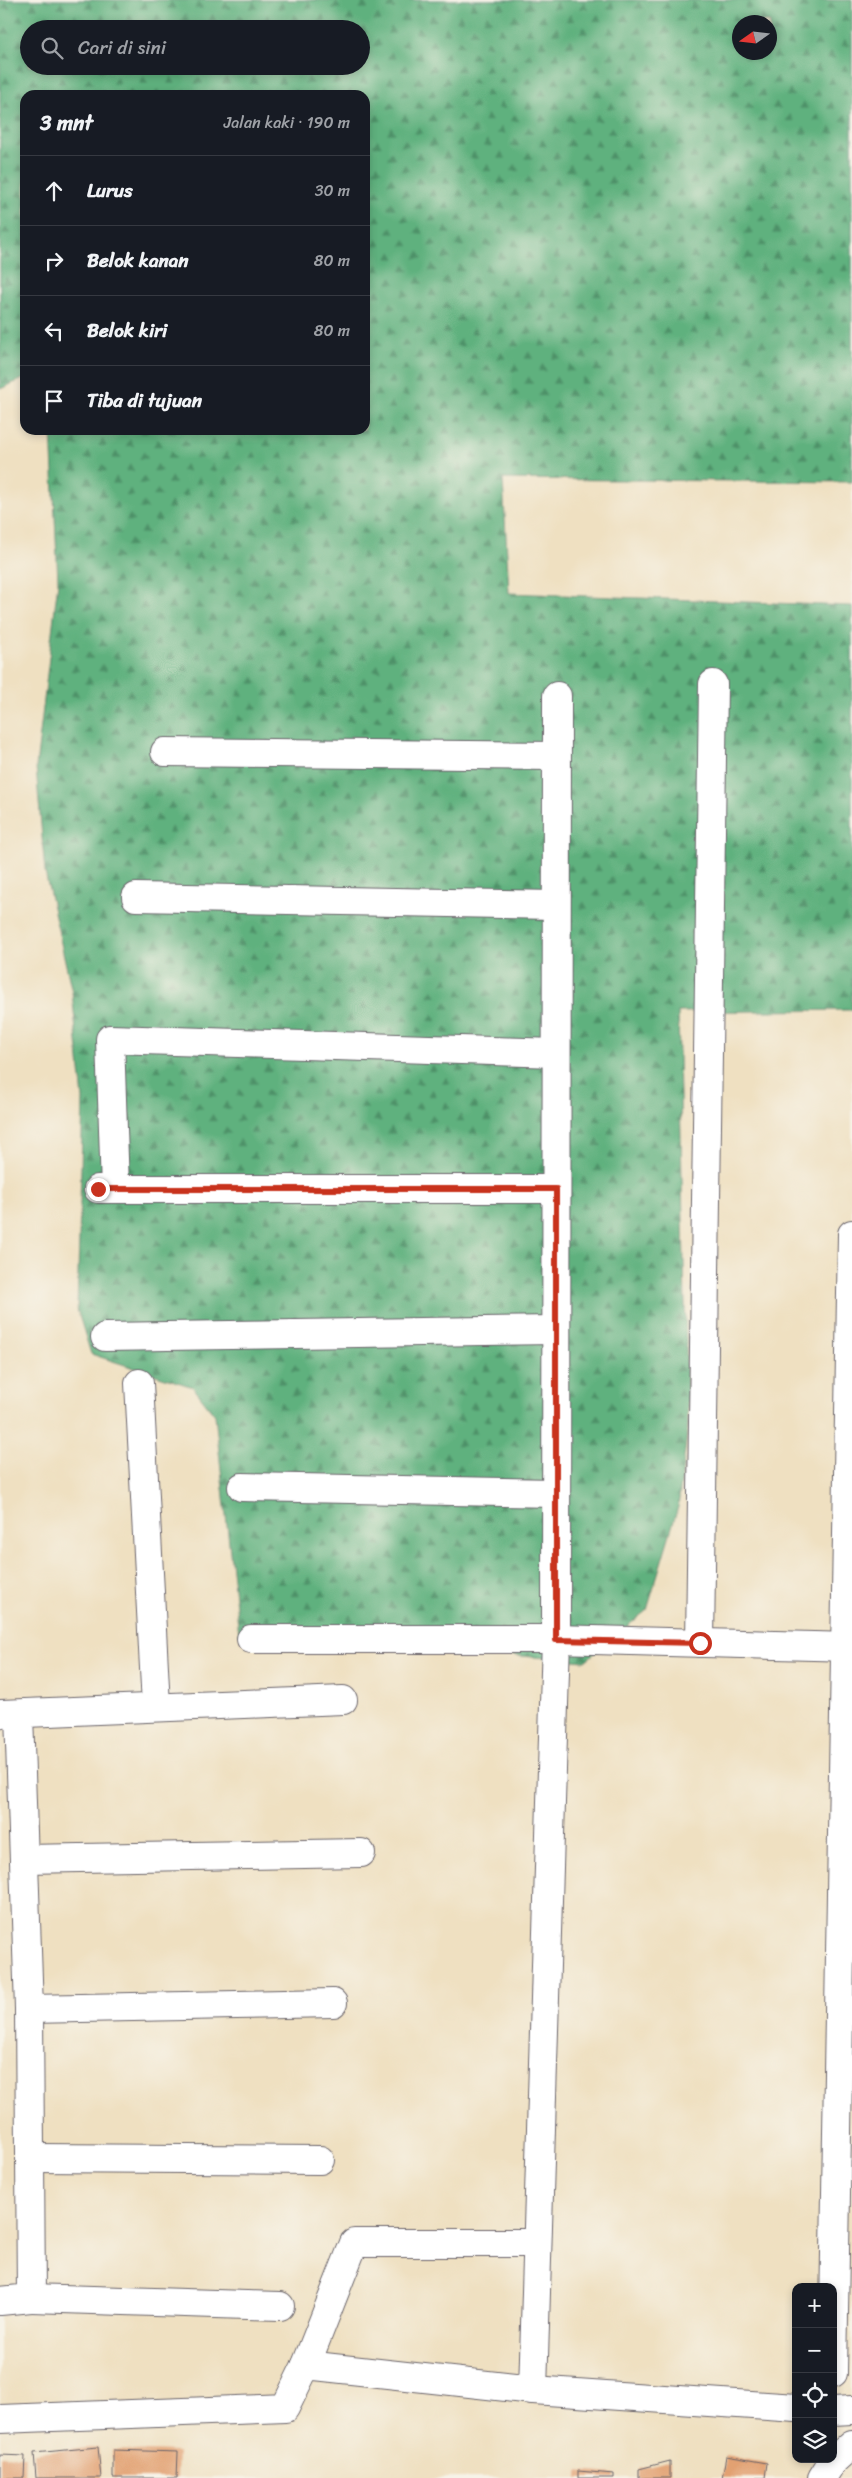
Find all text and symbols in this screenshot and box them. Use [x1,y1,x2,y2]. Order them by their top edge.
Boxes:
north arrow [732,15,777,60]
search box [20,20,370,75]
text: Cari di sini [78,31,166,64]
icon: search [38,34,66,62]
text: 3 mnt [40,104,93,142]
text: Jalan kaki · 190 m [224,108,350,137]
text: Lurus [87,174,133,207]
text: 30 m [315,176,350,205]
icon: ahead [40,177,68,205]
text: Belok kanan [87,244,189,277]
text: 80 m [314,246,350,275]
icon: right [40,247,68,275]
text: Belok kiri [87,314,167,347]
text: 80 m [314,316,350,345]
icon: left [40,317,68,345]
text: Tiba di tujuan [87,384,202,417]
icon: arrive [40,387,68,415]
route end [87,1178,110,1201]
route start [689,1632,712,1655]
map controls [792,2283,837,2463]
button: + [792,2283,837,2328]
button: − [792,2328,837,2373]
button: locate [792,2373,837,2418]
button: layers [792,2418,837,2463]

